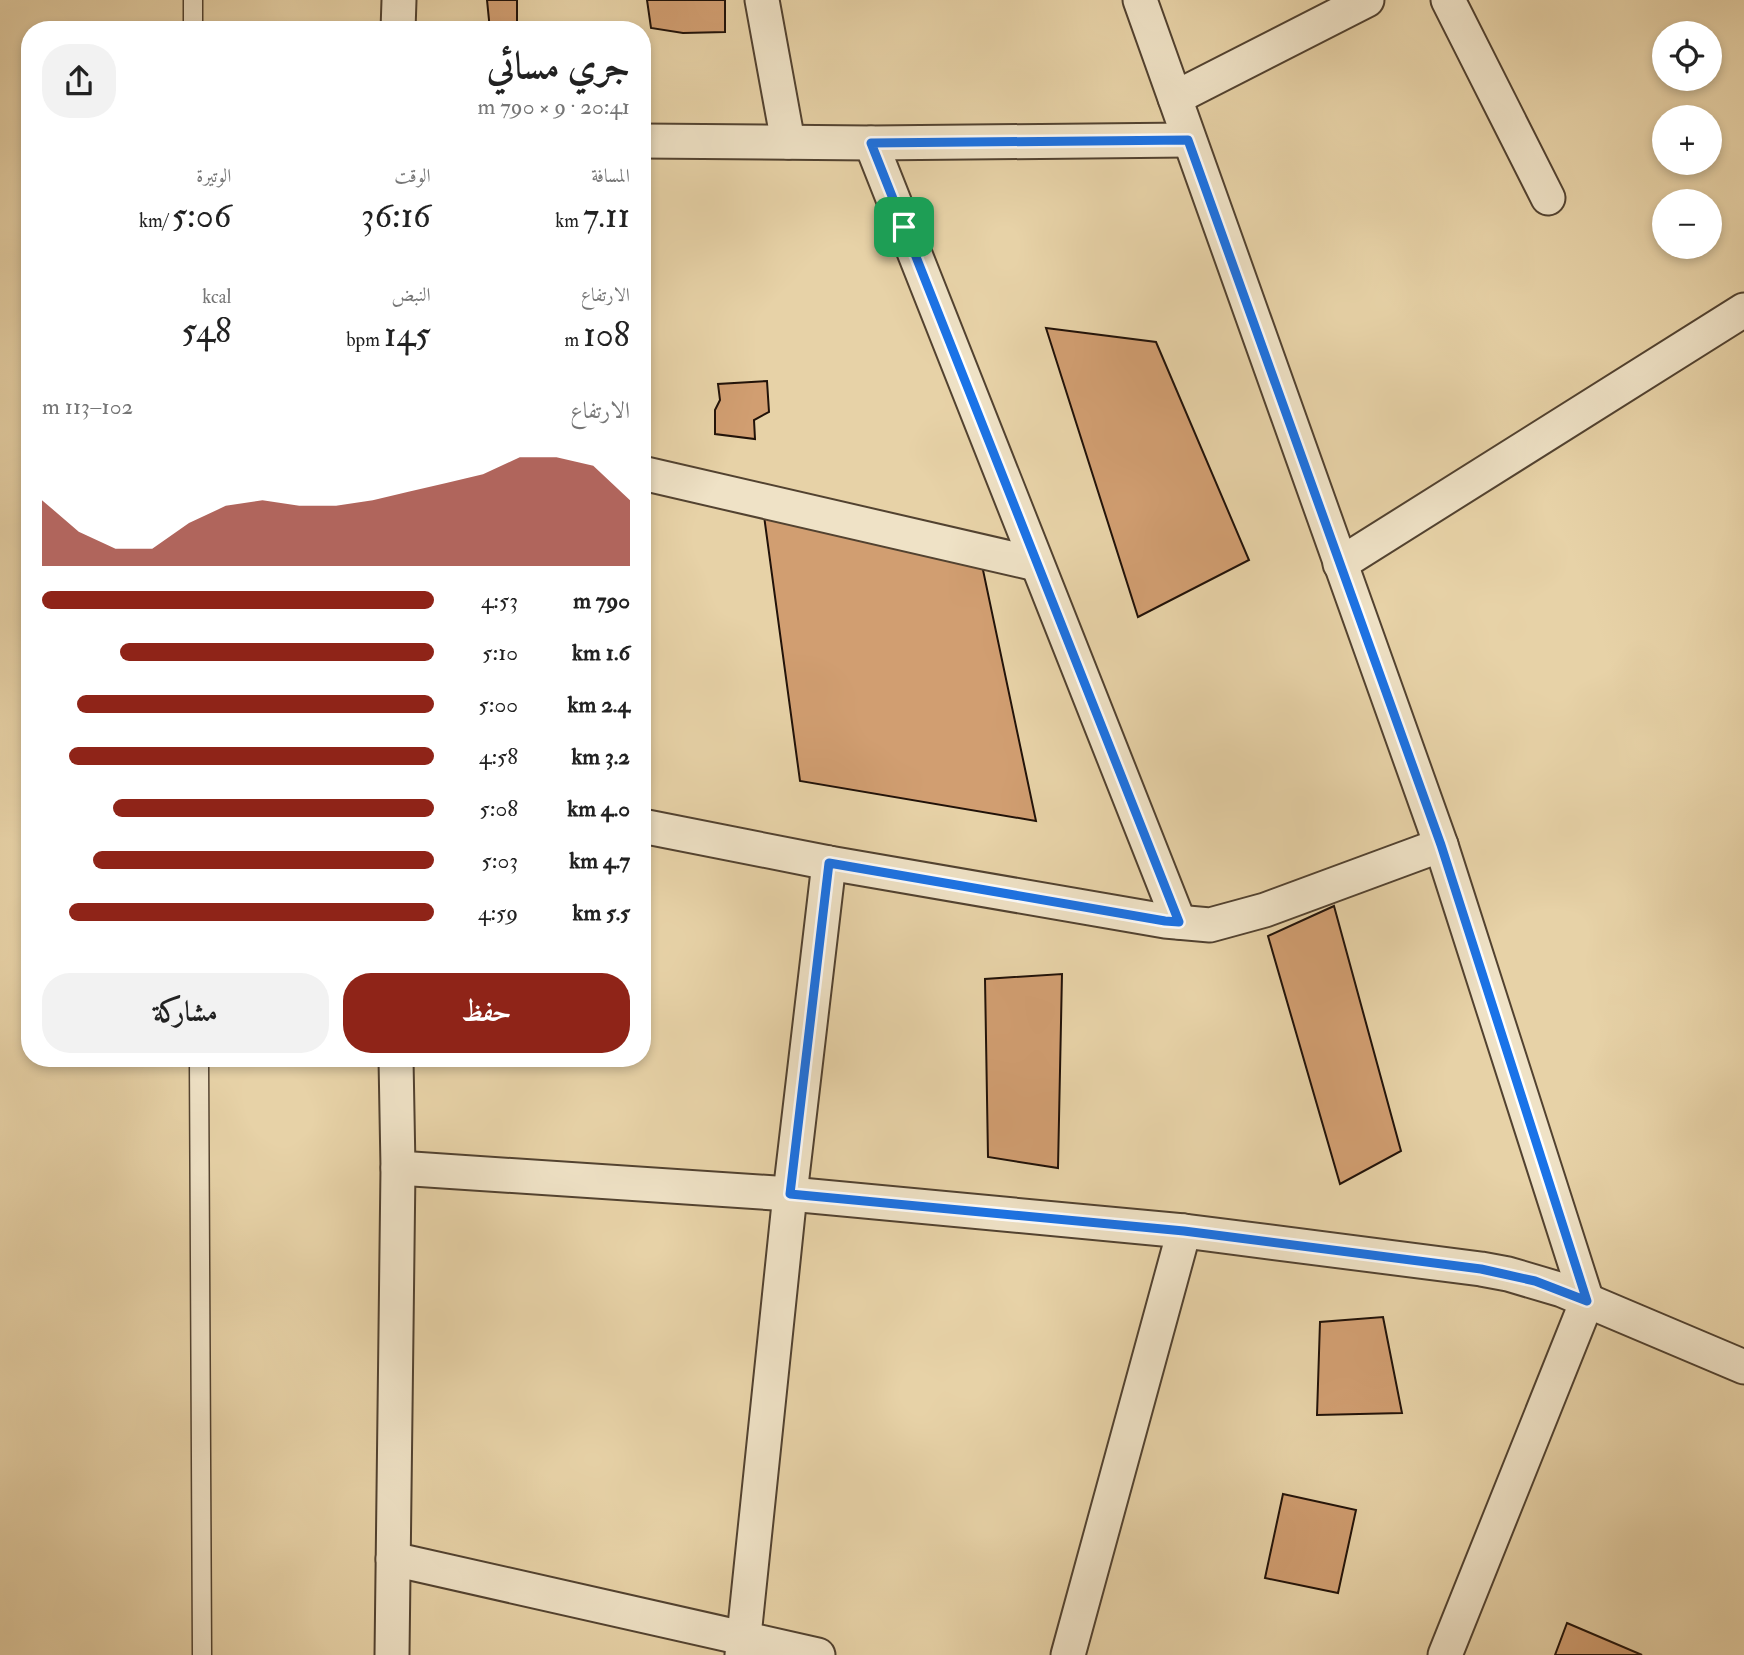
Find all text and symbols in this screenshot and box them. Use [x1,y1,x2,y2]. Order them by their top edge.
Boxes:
map controls [1652,21,1722,259]
button: locate [1652,21,1722,91]
text: جري مسائي [487,42,630,90]
button: share [42,44,116,118]
text: 20:41 · 9 × 790 m [478,92,630,121]
button: + [1652,105,1722,175]
text: الوتيرة [196,164,231,188]
text: الوقت [394,164,431,188]
text: المسافة [591,164,630,188]
button: − [1652,189,1722,259]
text: 5:06 [172,194,231,238]
text: 36:16 [361,194,431,238]
text: 7.11 [583,194,630,238]
pin [874,197,934,257]
icon: arrive [885,208,923,246]
text: /km [139,209,172,233]
text: km [555,209,583,233]
text: النبض [392,283,431,307]
text: الارتفاع [581,283,630,307]
text: kcal [202,285,231,309]
text: 548 [182,309,231,353]
text: 145 [384,313,431,357]
text: 108 [583,313,630,357]
text: bpm [346,328,384,352]
text: m [565,328,583,352]
text: 102–113 m [42,392,133,421]
text: الارتفاع [570,396,630,425]
text: 4:53 [481,586,518,615]
text: 790 m [573,586,630,615]
text: 5:10 [482,638,518,667]
text: 1.6 km [572,638,630,667]
text: 5:00 [479,690,518,719]
text: 2.4 km [567,690,630,719]
text: 4:58 [479,742,518,771]
text: 3.2 km [571,742,630,771]
text: 5:08 [480,794,518,823]
text: 4.0 km [567,794,630,823]
text: 5:03 [482,846,518,875]
text: 4.7 km [569,846,630,875]
text: 4:59 [478,898,518,927]
text: 5.5 km [572,898,630,927]
button: مشاركة [42,973,329,1053]
button: حفظ [343,973,630,1053]

